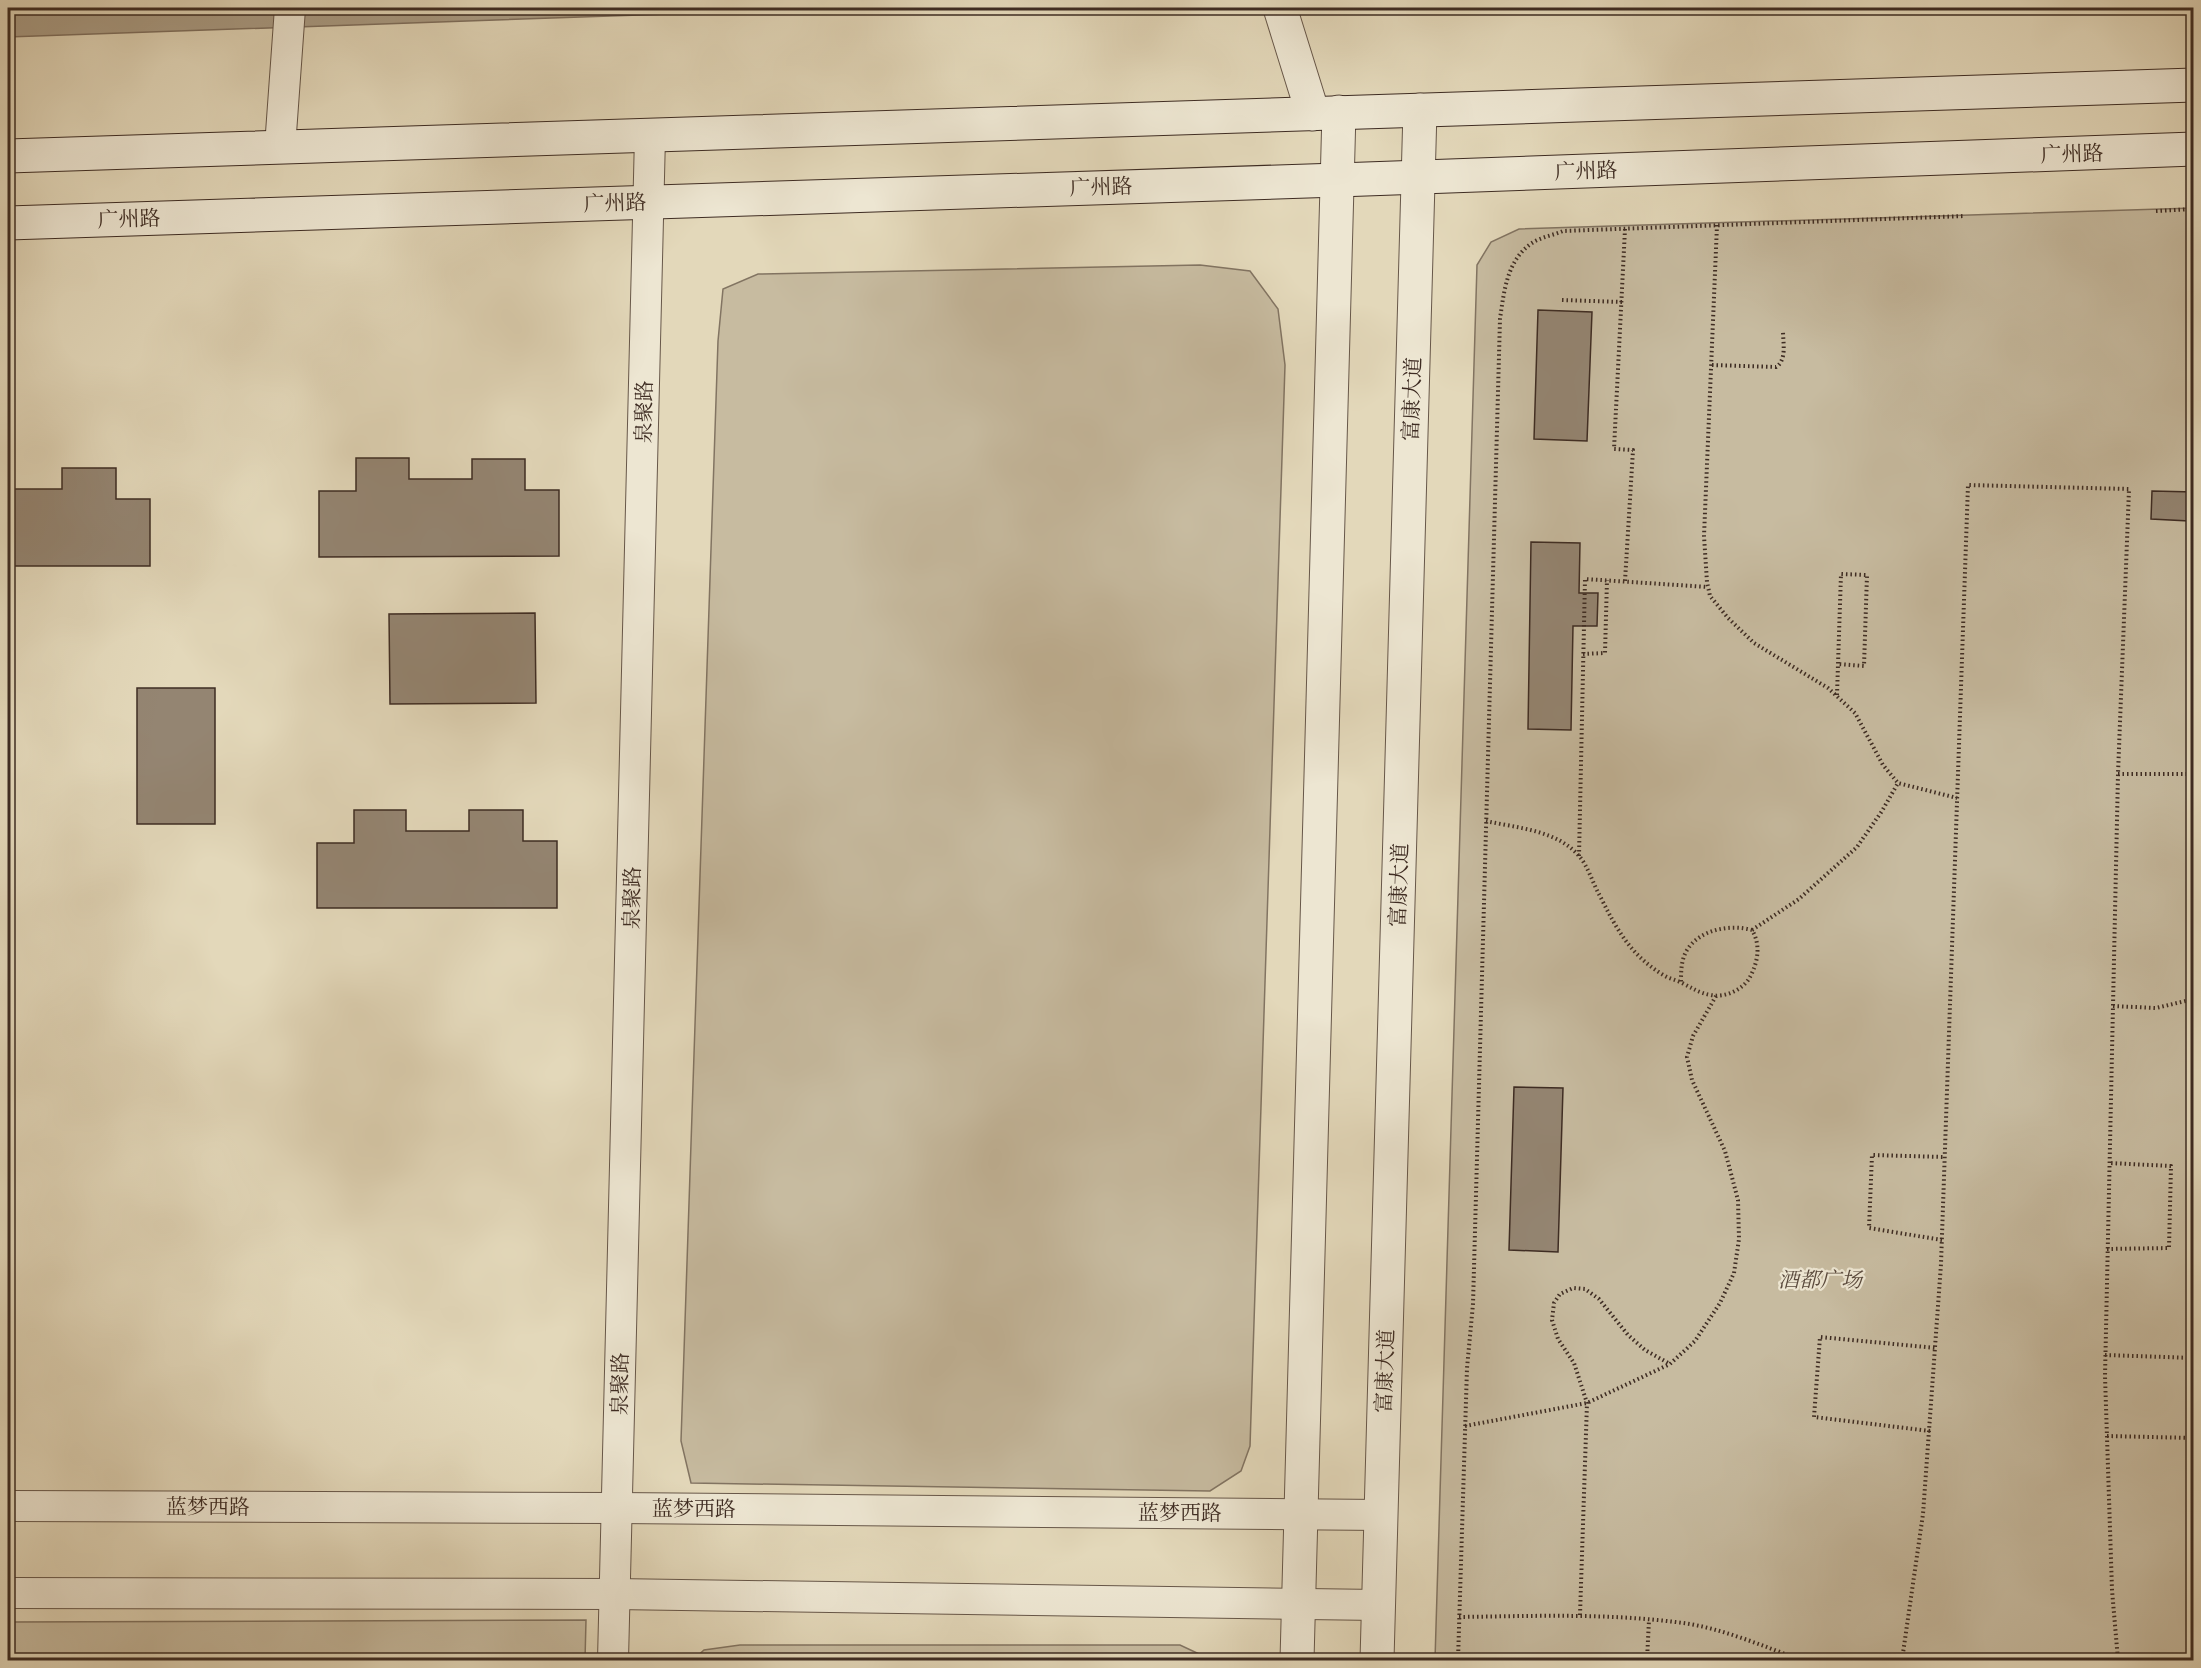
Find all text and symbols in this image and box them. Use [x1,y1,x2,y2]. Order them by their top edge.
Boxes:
street label: 广州路 [2040,140,2104,169]
street label: 广州路 [1554,157,1618,186]
street label: 广州路 [1069,173,1133,202]
street label: 广州路 [583,189,647,218]
street label: 广州路 [97,205,161,234]
street label: 富康大道 [1398,357,1427,441]
street label: 泉聚路 [630,380,659,444]
street label: 富康大道 [1385,843,1414,927]
street label: 泉聚路 [618,866,647,930]
park label: 酒都广场 [1778,1267,1864,1294]
street label: 富康大道 [1371,1329,1400,1413]
street label: 泉聚路 [606,1352,635,1416]
street label: 蓝梦西路 [166,1494,250,1521]
street label: 蓝梦西路 [652,1496,736,1523]
street label: 蓝梦西路 [1138,1500,1222,1527]

